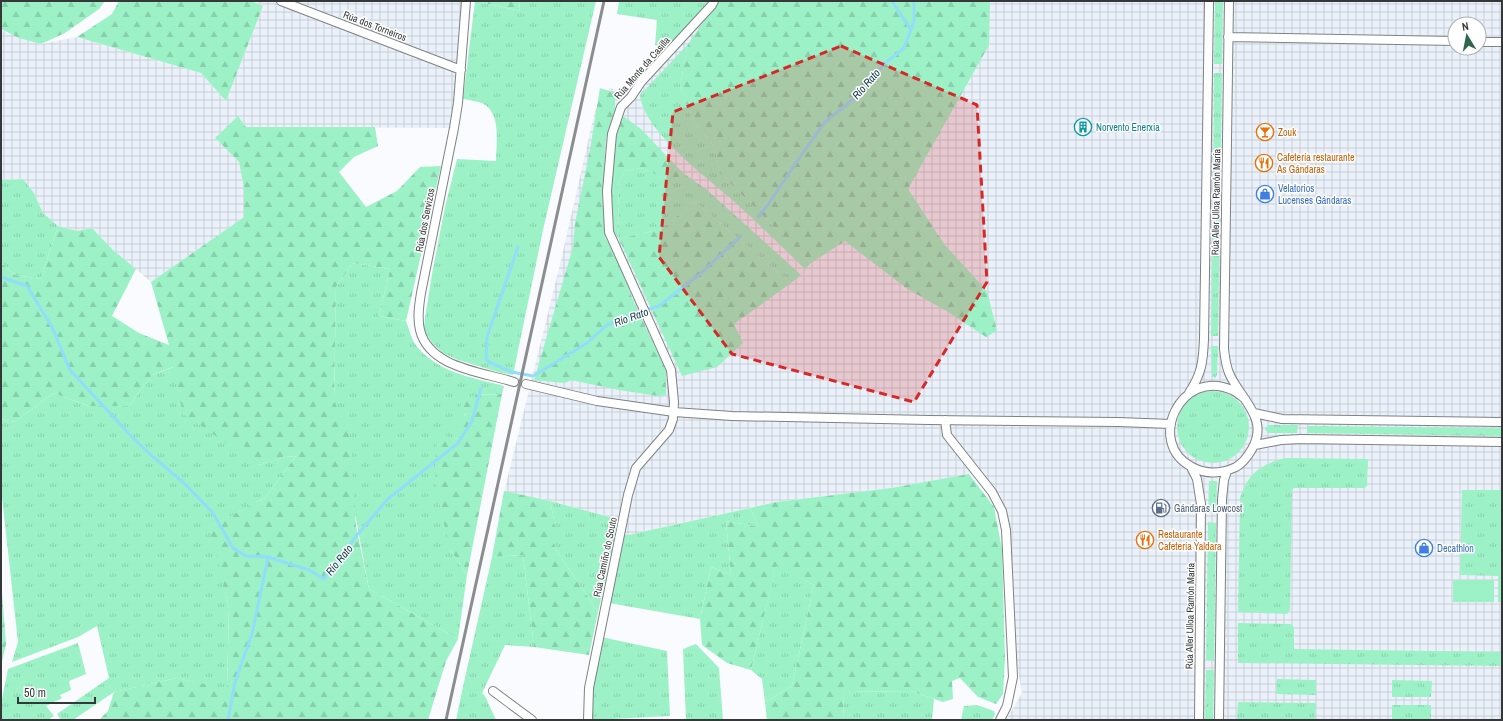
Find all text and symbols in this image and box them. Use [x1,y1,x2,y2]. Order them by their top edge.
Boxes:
street label: Rúa dos Torneiros [341,8,409,44]
north arrow [1447,16,1487,56]
text: N [1461,19,1470,34]
street label: Rúa Monte da Casilla [611,34,673,102]
water label: Río Rato [849,66,883,102]
building icon: Norvento Enerxia [1073,117,1093,137]
place label: Norvento Enerxia [1096,121,1160,134]
bar icon: Zouk [1255,122,1275,142]
place label: Zouk [1278,126,1297,139]
street label: Rúa Aller Ulloa Ramón María [1209,148,1223,255]
place label: Cafetería restaurante As Gándaras [1276,151,1355,176]
restaurant icon: Cafetería restaurante As Gándaras [1254,153,1274,173]
place label: Velatorios Lucenses Gándaras [1278,182,1351,207]
shop icon: Velatorios Lucenses Gándaras [1255,184,1275,204]
street label: Rúa dos Servizos [412,187,438,253]
water label: Río Rato [612,304,650,330]
fuel station icon: Gándaras Lowcost [1151,498,1171,518]
place label: Gándaras Lowcost [1174,502,1243,515]
street label: Rúa Camiño do Souto [590,516,620,598]
place label: Restaurante Cafetería Yaldara [1158,528,1222,553]
restaurant icon: Restaurante Cafetería Yaldara [1135,530,1155,550]
shop icon: Decathlon [1414,538,1434,558]
water label: Río Rato [322,542,356,578]
place label: Decathlon [1437,542,1474,555]
street label: Rúa Aller Ulloa Ramón María [1183,562,1197,669]
scale bar [18,679,95,705]
text: 50 m [24,685,46,701]

